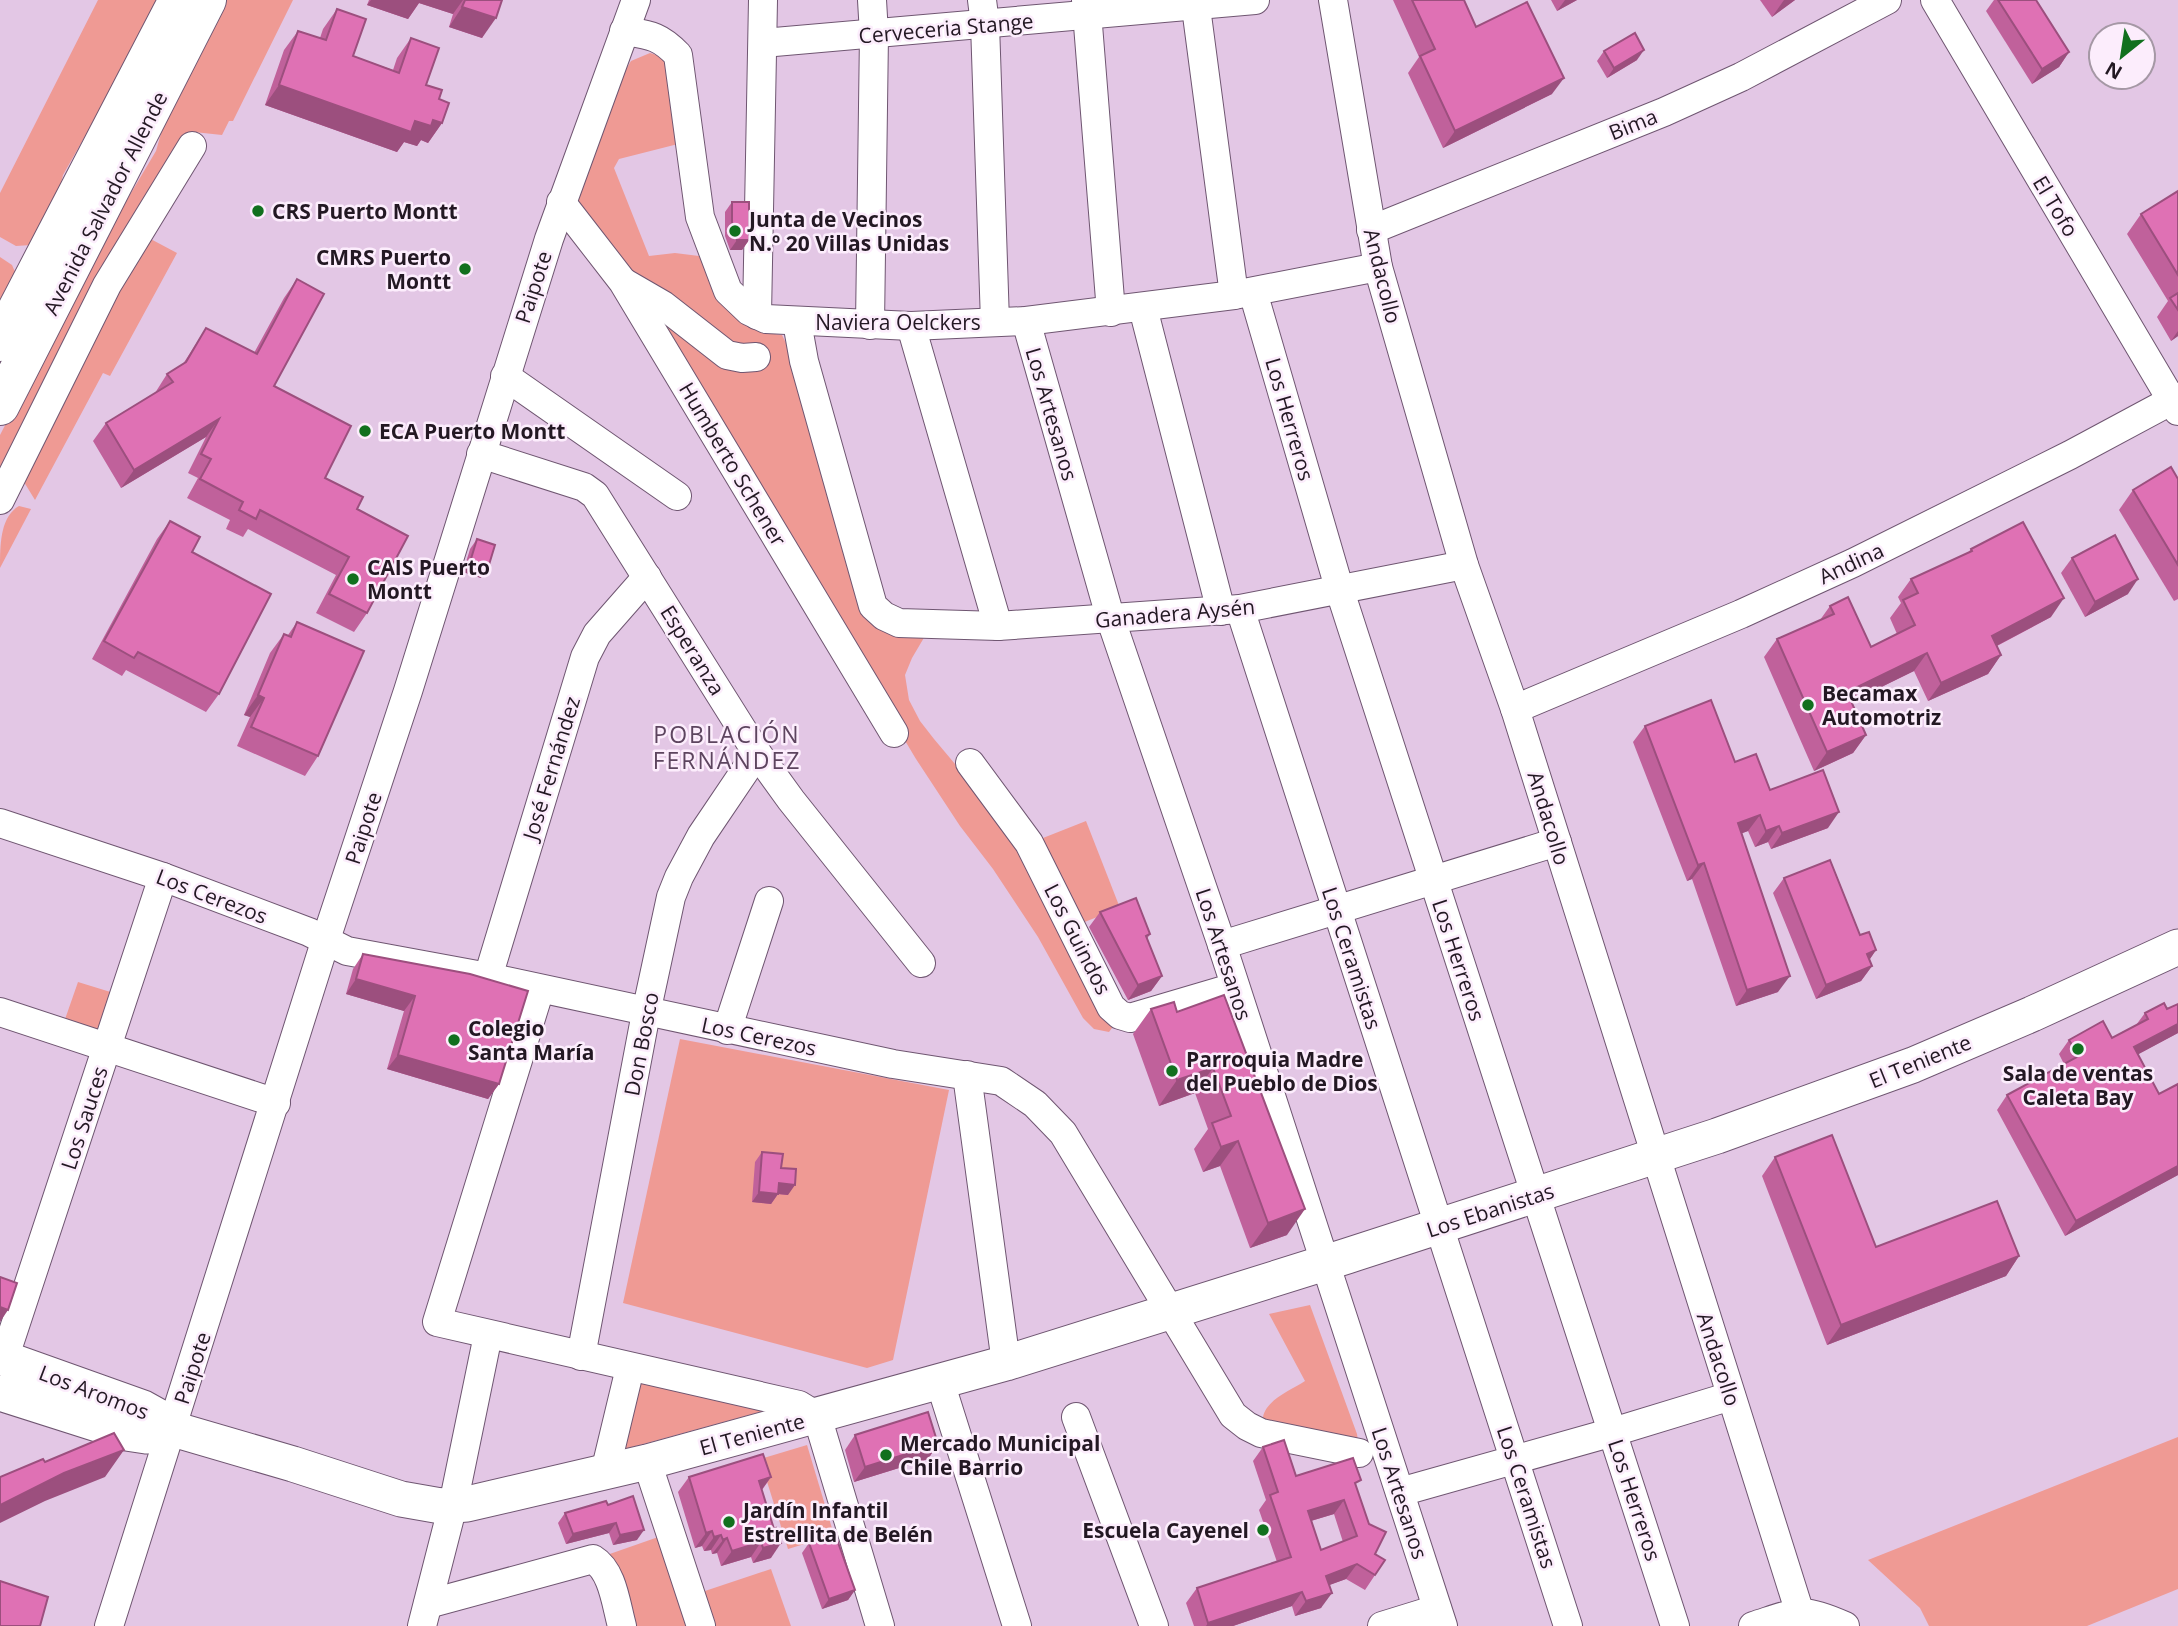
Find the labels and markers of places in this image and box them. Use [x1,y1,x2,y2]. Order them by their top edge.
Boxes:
place label: CRS Puerto Montt [272,197,458,225]
marker: CRS Puerto Montt [250,203,266,219]
place label: Junta de Vecinos N.º 20 Villas Unidas [747,205,949,257]
marker: Junta de Vecinos N.º 20 Villas Unidas [727,223,743,239]
place label: CMRS Puerto Montt [316,243,451,295]
marker: CMRS Puerto Montt [457,261,473,277]
place label: ECA Puerto Montt [379,417,565,445]
marker: ECA Puerto Montt [357,423,373,439]
place label: CAIS Puerto Montt [367,553,490,605]
marker: CAIS Puerto Montt [345,571,361,587]
place label: Becamax Automotriz [1822,679,1941,731]
marker: Becamax Automotriz [1800,697,1816,713]
place label: Colegio Santa María [468,1014,594,1066]
marker: Colegio Santa María [446,1032,462,1048]
marker: Sala de ventas Caleta Bay [2070,1041,2086,1057]
place label: Parroquia Madre del Pueblo de Dios [1186,1045,1378,1097]
place label: Sala de ventas Caleta Bay [2003,1059,2153,1111]
marker: Parroquia Madre del Pueblo de Dios [1164,1063,1180,1079]
place label: Mercado Municipal Chile Barrio [900,1429,1100,1481]
marker: Mercado Municipal Chile Barrio [878,1447,894,1463]
place label: Jardín Infantil Estrellita de Belén [741,1496,933,1548]
marker: Jardín Infantil Estrellita de Belén [721,1514,737,1530]
place label: Escuela Cayenel [1082,1516,1249,1544]
marker: Escuela Cayenel [1255,1522,1271,1538]

